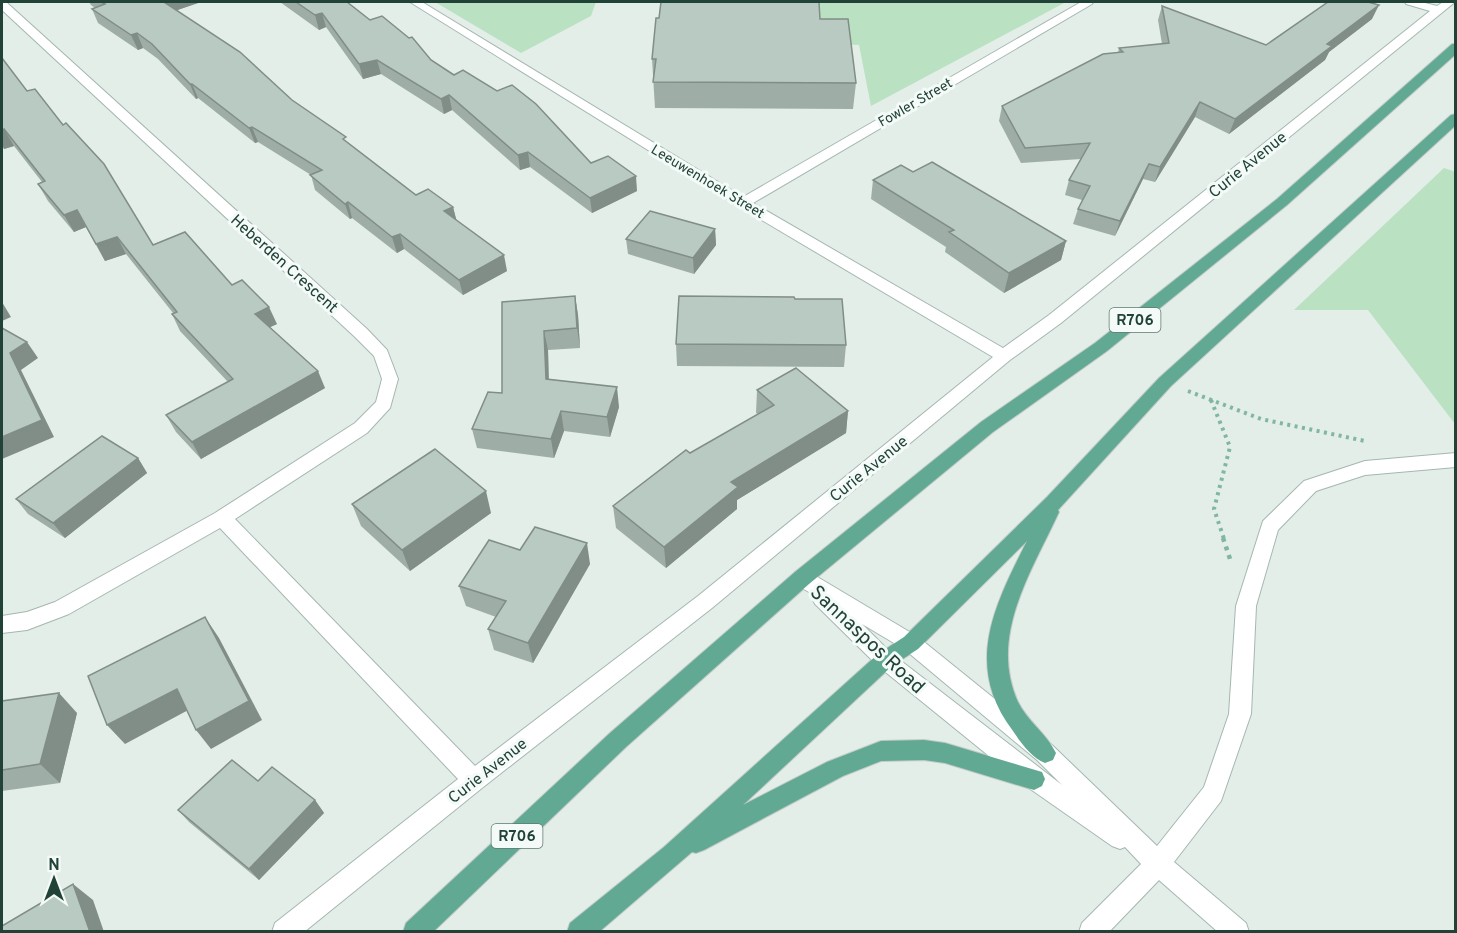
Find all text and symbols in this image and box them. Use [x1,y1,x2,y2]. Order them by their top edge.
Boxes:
street label: Fowler Street [876,75,956,131]
street label: Curie Avenue [1205,128,1291,203]
street label: Leeuwenhoek Street [647,142,767,223]
street label: Heberden Crescent [226,211,342,318]
road number: R706 [1110,308,1160,332]
street label: Curie Avenue [826,432,912,507]
street label: Sannaspos Road [803,580,930,701]
street label: Curie Avenue [445,734,532,809]
road number: R706 [492,824,542,848]
north arrow [24,849,84,909]
text: N [48,856,60,876]

